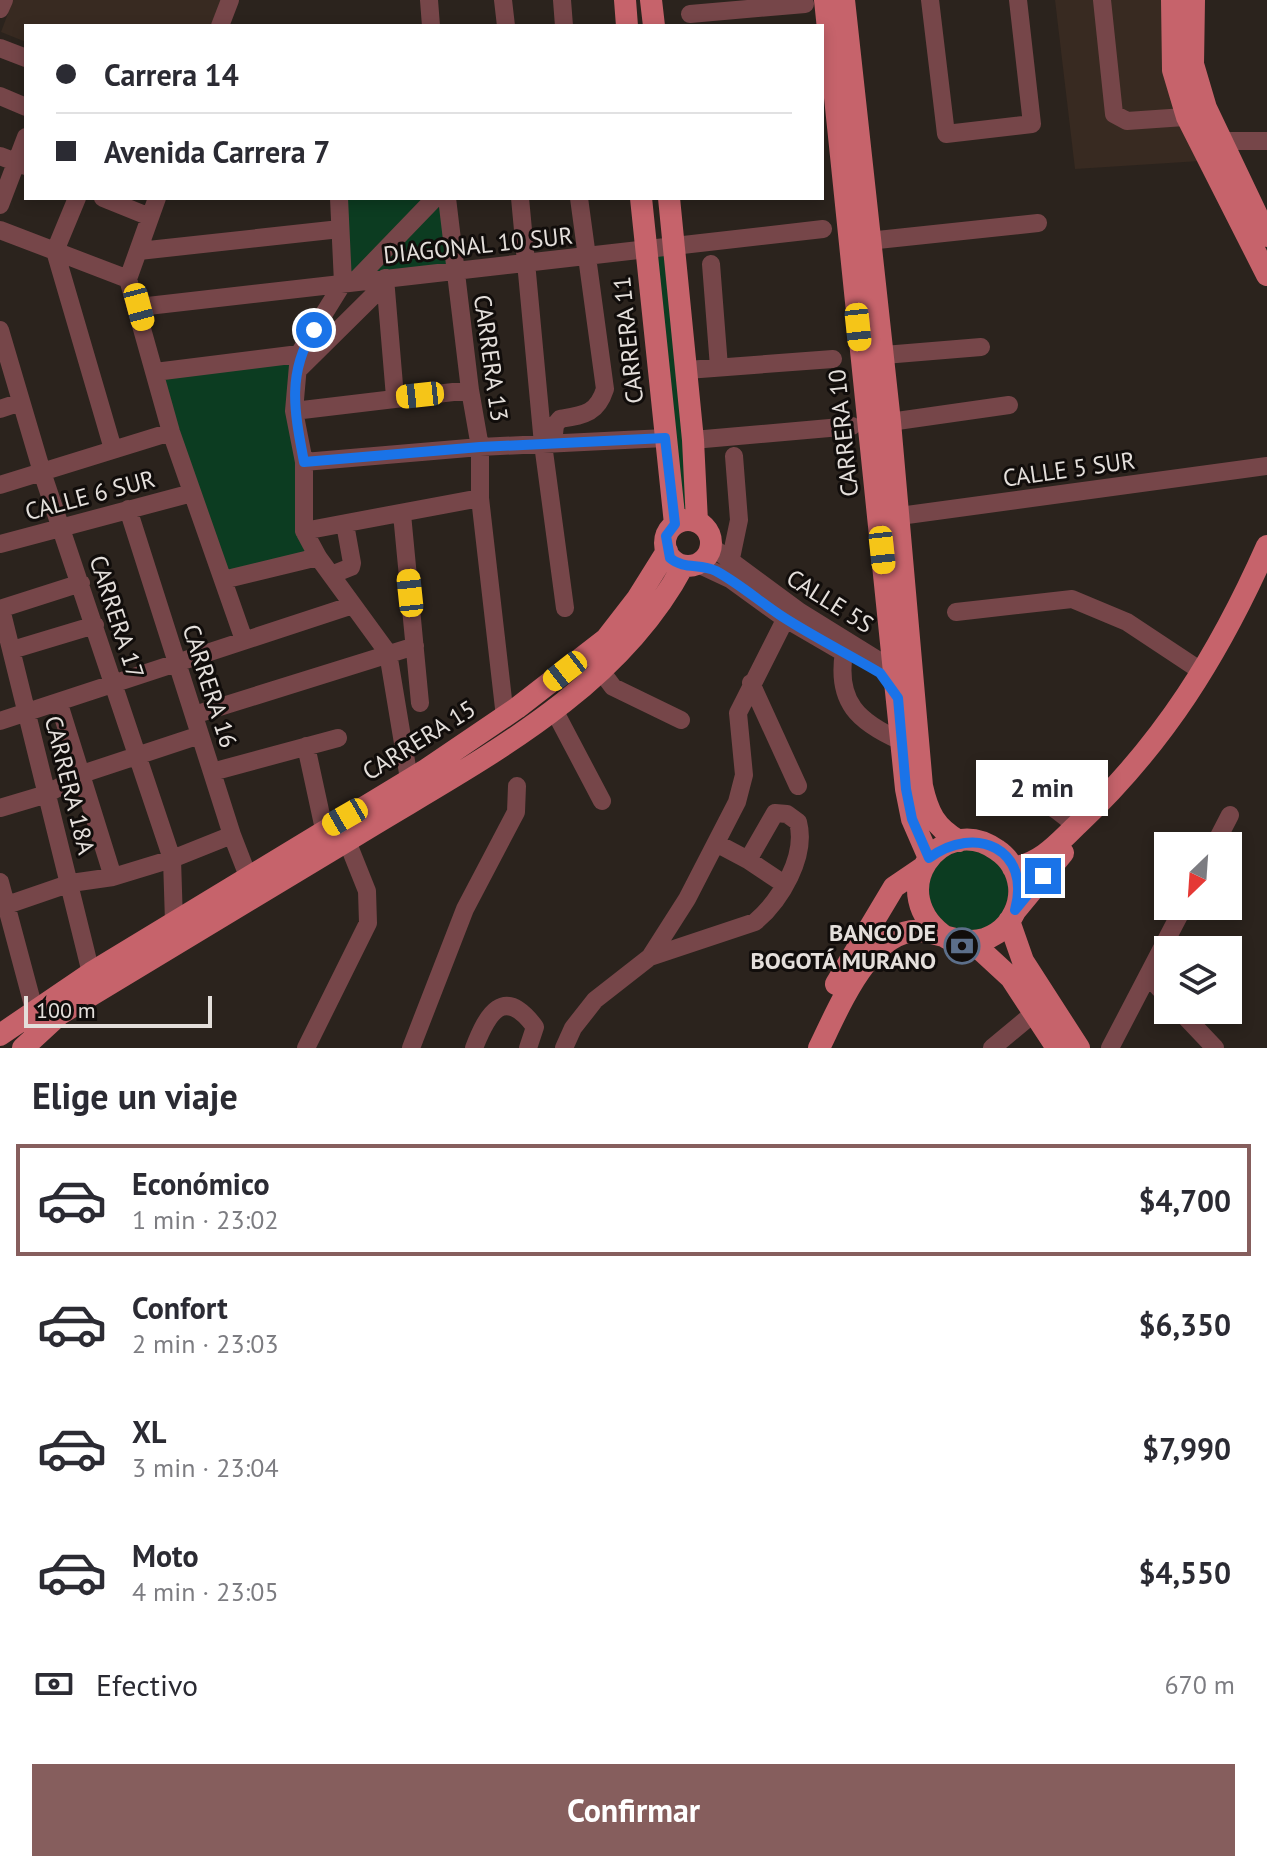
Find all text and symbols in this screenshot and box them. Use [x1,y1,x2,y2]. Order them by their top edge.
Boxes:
text: Carrera 14 [104,55,239,94]
text: Avenida Carrera 7 [104,132,330,171]
street label: DIAGONAL 10 SUR [382,220,574,270]
street label: CARRERA 11 [606,275,650,405]
car [121,281,157,333]
street label: CARRERA 13 [467,293,515,423]
car [844,302,872,352]
route start [296,312,332,348]
street label: CARRERA 10 [821,368,865,498]
car [395,381,445,409]
street label: CALLE 5 SUR [1001,444,1137,494]
street label: CALLE 6 SUR [22,463,158,527]
car [868,525,896,575]
street label: CARRERA 17 [83,551,151,683]
street label: CALLE 5S [781,562,879,640]
car [396,568,424,618]
street label: CARRERA 16 [176,620,244,752]
car [539,647,591,695]
street label: CARRERA 15 [357,693,481,787]
street label: CARRERA 18A [38,712,102,858]
callout: 2 min [977,760,1109,816]
text: 2 min [1010,771,1074,804]
car [318,795,372,839]
north arrow [1154,832,1242,920]
map controls [1154,832,1242,1024]
route end [1025,858,1061,894]
place label: BANCO DE BOGOTÁ MURANO [751,917,936,976]
bank icon: BANCO DE BOGOTÁ MURANO [943,927,981,965]
button: layers [1154,936,1242,1024]
scale bar [24,992,212,1028]
text: 100 m [36,996,96,1024]
text: Elige un viaje [32,1072,238,1119]
icon: car [36,1164,108,1236]
text: Económico [132,1164,270,1203]
text: $4,700 [1138,1181,1231,1220]
text: 1 min · 23:02 [132,1203,279,1236]
icon: car [36,1288,108,1360]
text: Confort [132,1288,228,1327]
text: $6,350 [1138,1305,1231,1344]
text: 2 min · 23:03 [132,1327,279,1360]
icon: car [36,1412,108,1484]
text: XL [132,1412,166,1451]
text: $7,990 [1142,1429,1231,1468]
text: 3 min · 23:04 [132,1451,279,1484]
icon: car [36,1536,108,1608]
text: Moto [132,1536,199,1575]
text: $4,550 [1138,1553,1231,1592]
text: 4 min · 23:05 [132,1575,279,1608]
icon: cash [32,1662,76,1706]
text: Efectivo [96,1665,198,1704]
text: 670 m [1164,1668,1235,1701]
button: Confirmar [32,1764,1235,1856]

